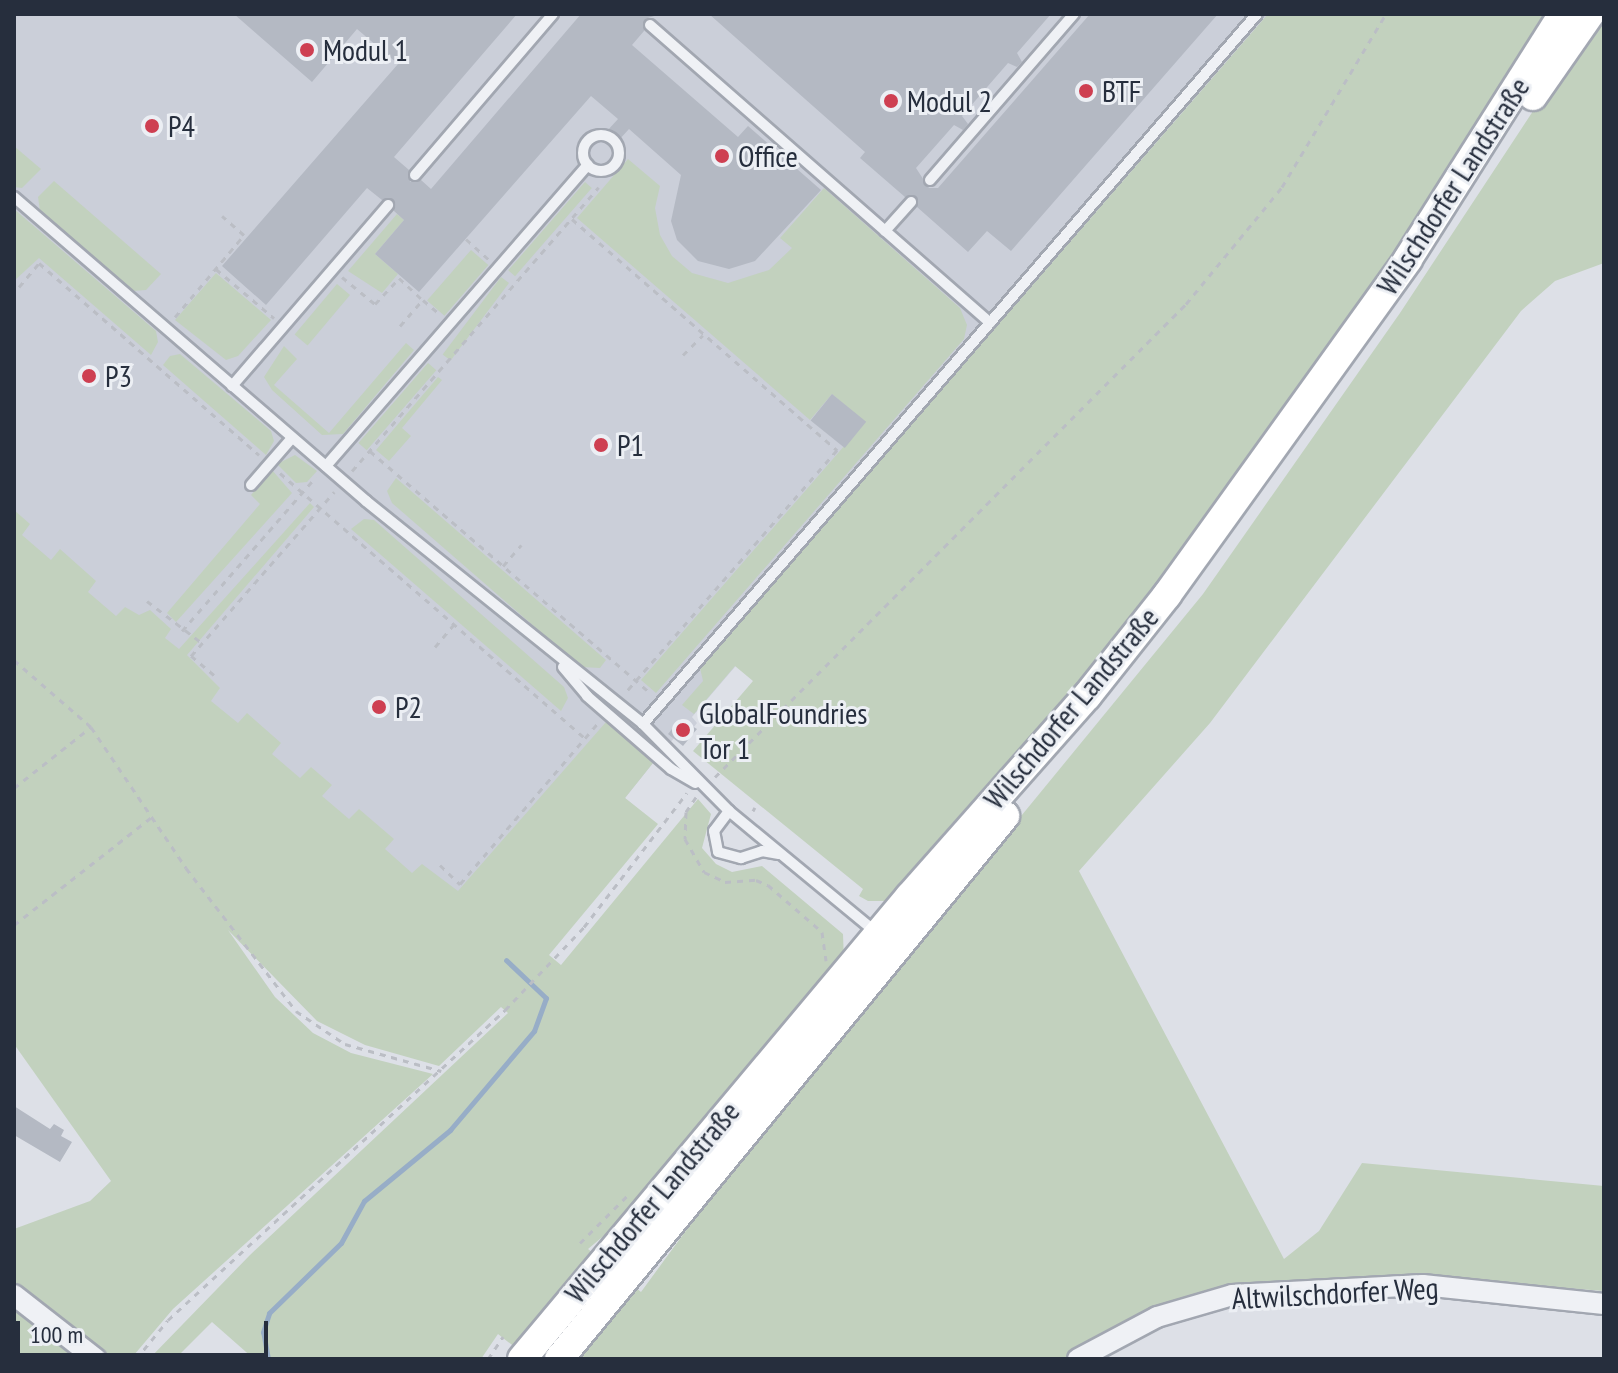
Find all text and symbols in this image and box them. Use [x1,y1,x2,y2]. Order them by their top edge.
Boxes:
place label: Modul 1 [323,32,408,68]
marker: Modul 1 [298,41,316,59]
street label: Wilschdorfer Landstraße [1369,70,1537,302]
place label: BTF [1102,73,1141,109]
marker: BTF [1077,82,1095,100]
place label: Modul 2 [907,83,992,119]
marker: Modul 2 [882,92,900,110]
place label: P4 [168,108,195,144]
marker: P4 [143,117,161,135]
place label: Office [738,138,798,174]
marker: Office [713,147,731,165]
place label: P3 [105,358,132,394]
marker: P3 [80,367,98,385]
place label: P1 [617,427,644,463]
marker: P1 [592,436,610,454]
street label: Wilschdorfer Landstraße [976,600,1166,816]
place label: P2 [395,689,422,725]
place label: GlobalFoundries Tor 1 [699,695,868,766]
marker: P2 [370,698,388,716]
marker: GlobalFoundries Tor 1 [674,721,692,739]
street label: Wilschdorfer Landstraße [557,1094,747,1310]
street label: Altwilschdorfer Weg [1230,1270,1440,1316]
scale bar [20,1305,272,1355]
text: 100 m [30,1319,83,1350]

